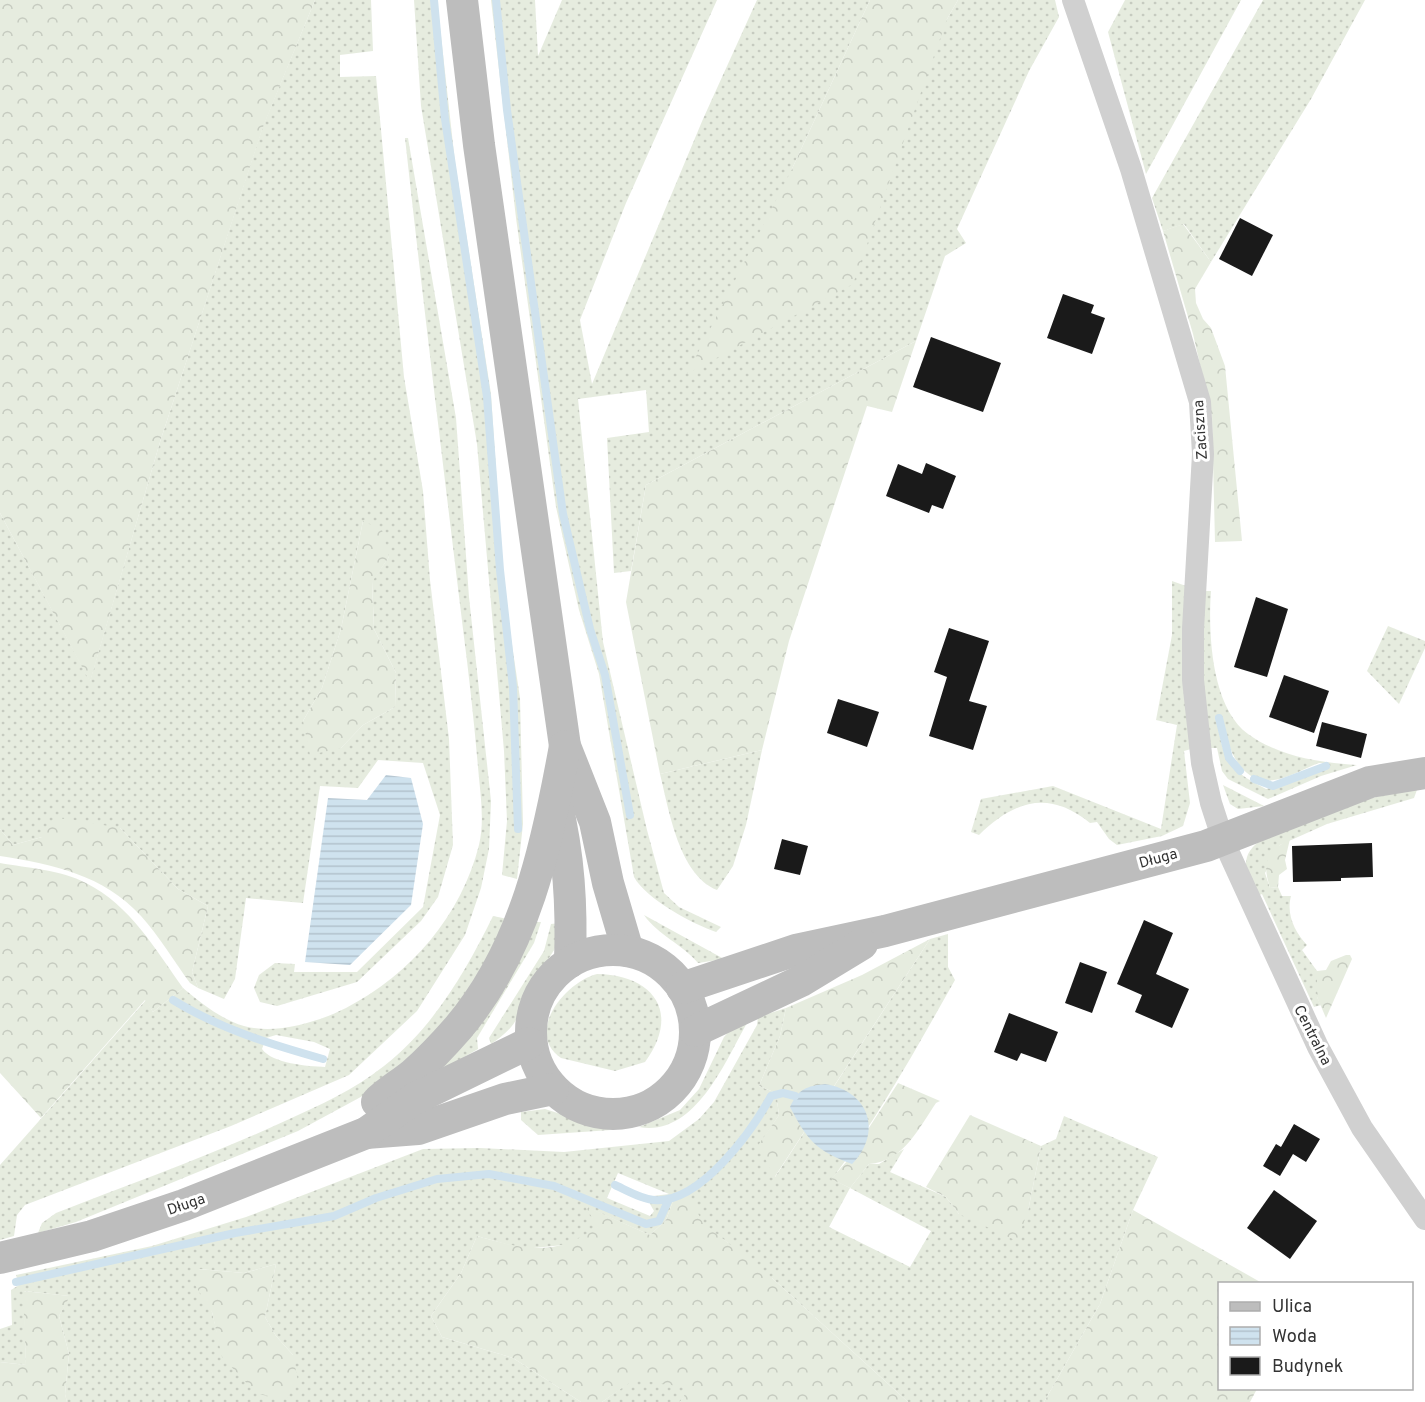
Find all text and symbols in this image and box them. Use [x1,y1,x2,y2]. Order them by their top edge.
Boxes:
street label: Zaciszna [1190,399,1213,461]
street label: Długa [1137,845,1180,874]
street label: Centralna [1288,1002,1335,1069]
street label: Długa [165,1190,208,1221]
legend [1218,1282,1413,1390]
text: Ulica [1272,1296,1312,1319]
text: Woda [1272,1326,1317,1349]
text: Budynek [1272,1356,1343,1379]

